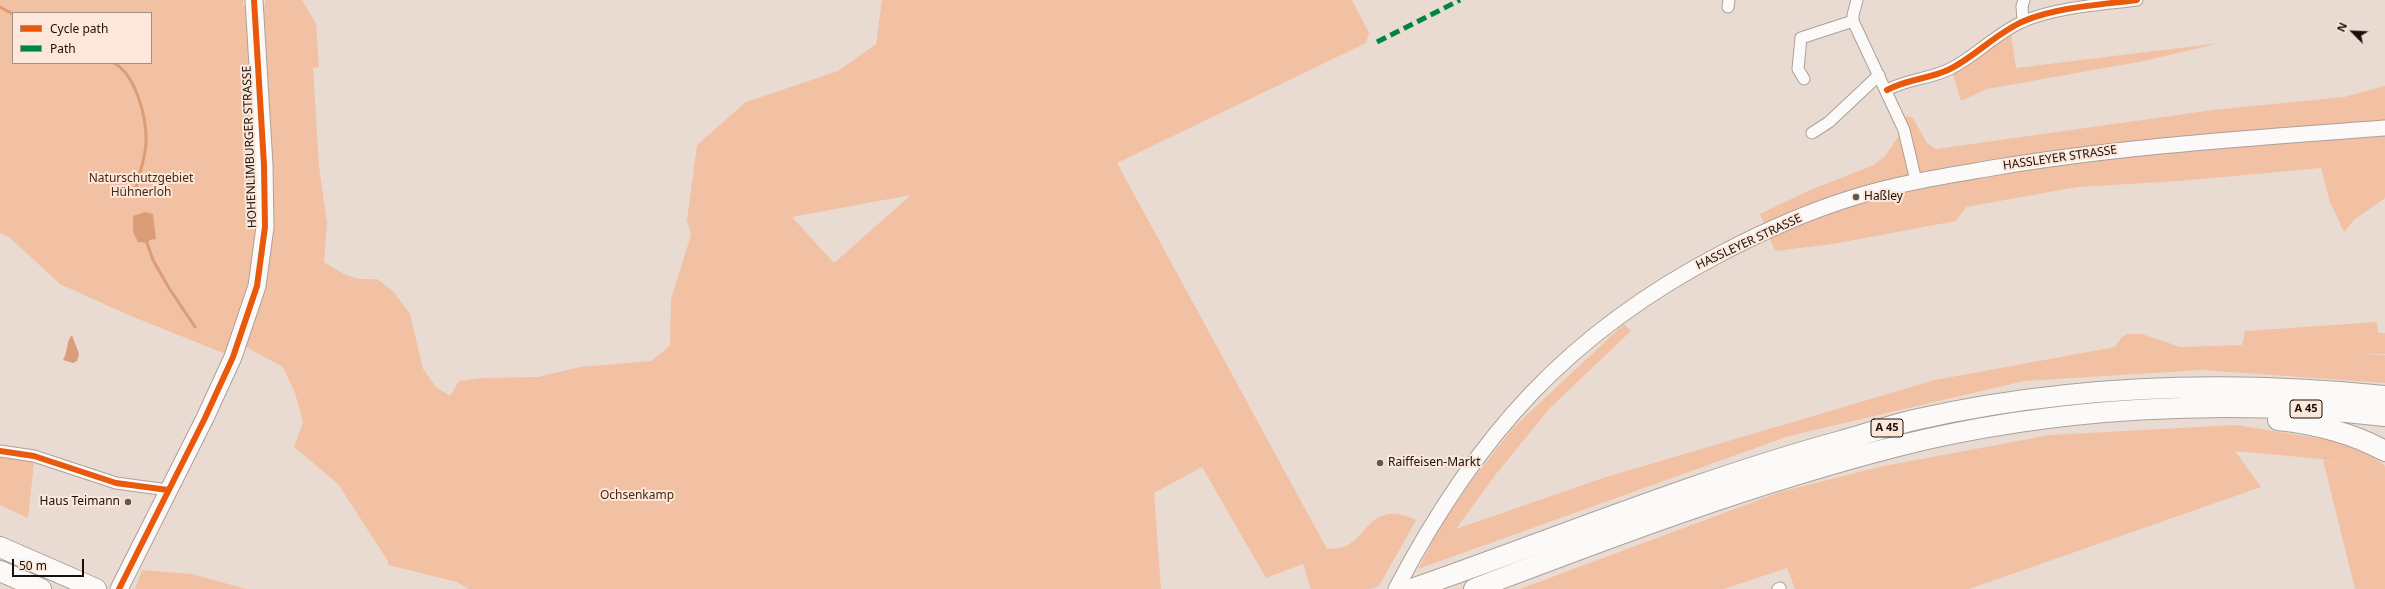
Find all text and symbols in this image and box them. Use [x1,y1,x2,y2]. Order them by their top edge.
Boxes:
legend [12,12,152,64]
north arrow [2333,12,2373,52]
text: Cycle path [50,20,108,37]
text: N [2333,20,2350,34]
text: Path [50,40,76,57]
street label: HOHENLIMBURGER STRASSE [240,66,260,228]
street label: HASSLEYER STRASSE [2002,143,2118,173]
park label: Naturschutzgebiet Hühnerloh [89,172,193,200]
place label: Haßley [1864,190,1903,204]
marker: Haßley [1851,192,1861,202]
street label: HASSLEYER STRASSE [1694,211,1804,273]
road number: A 45 [2290,400,2322,418]
road number: A 45 [1871,419,1903,437]
place label: Raiffeisen-Markt [1388,456,1481,470]
marker: Raiffeisen-Markt [1375,458,1385,468]
park label: Ochsenkamp [600,489,674,503]
place label: Haus Teimann [40,495,120,509]
marker: Haus Teimann [123,497,133,507]
scale bar [14,551,86,577]
text: 50 m [19,557,47,574]

